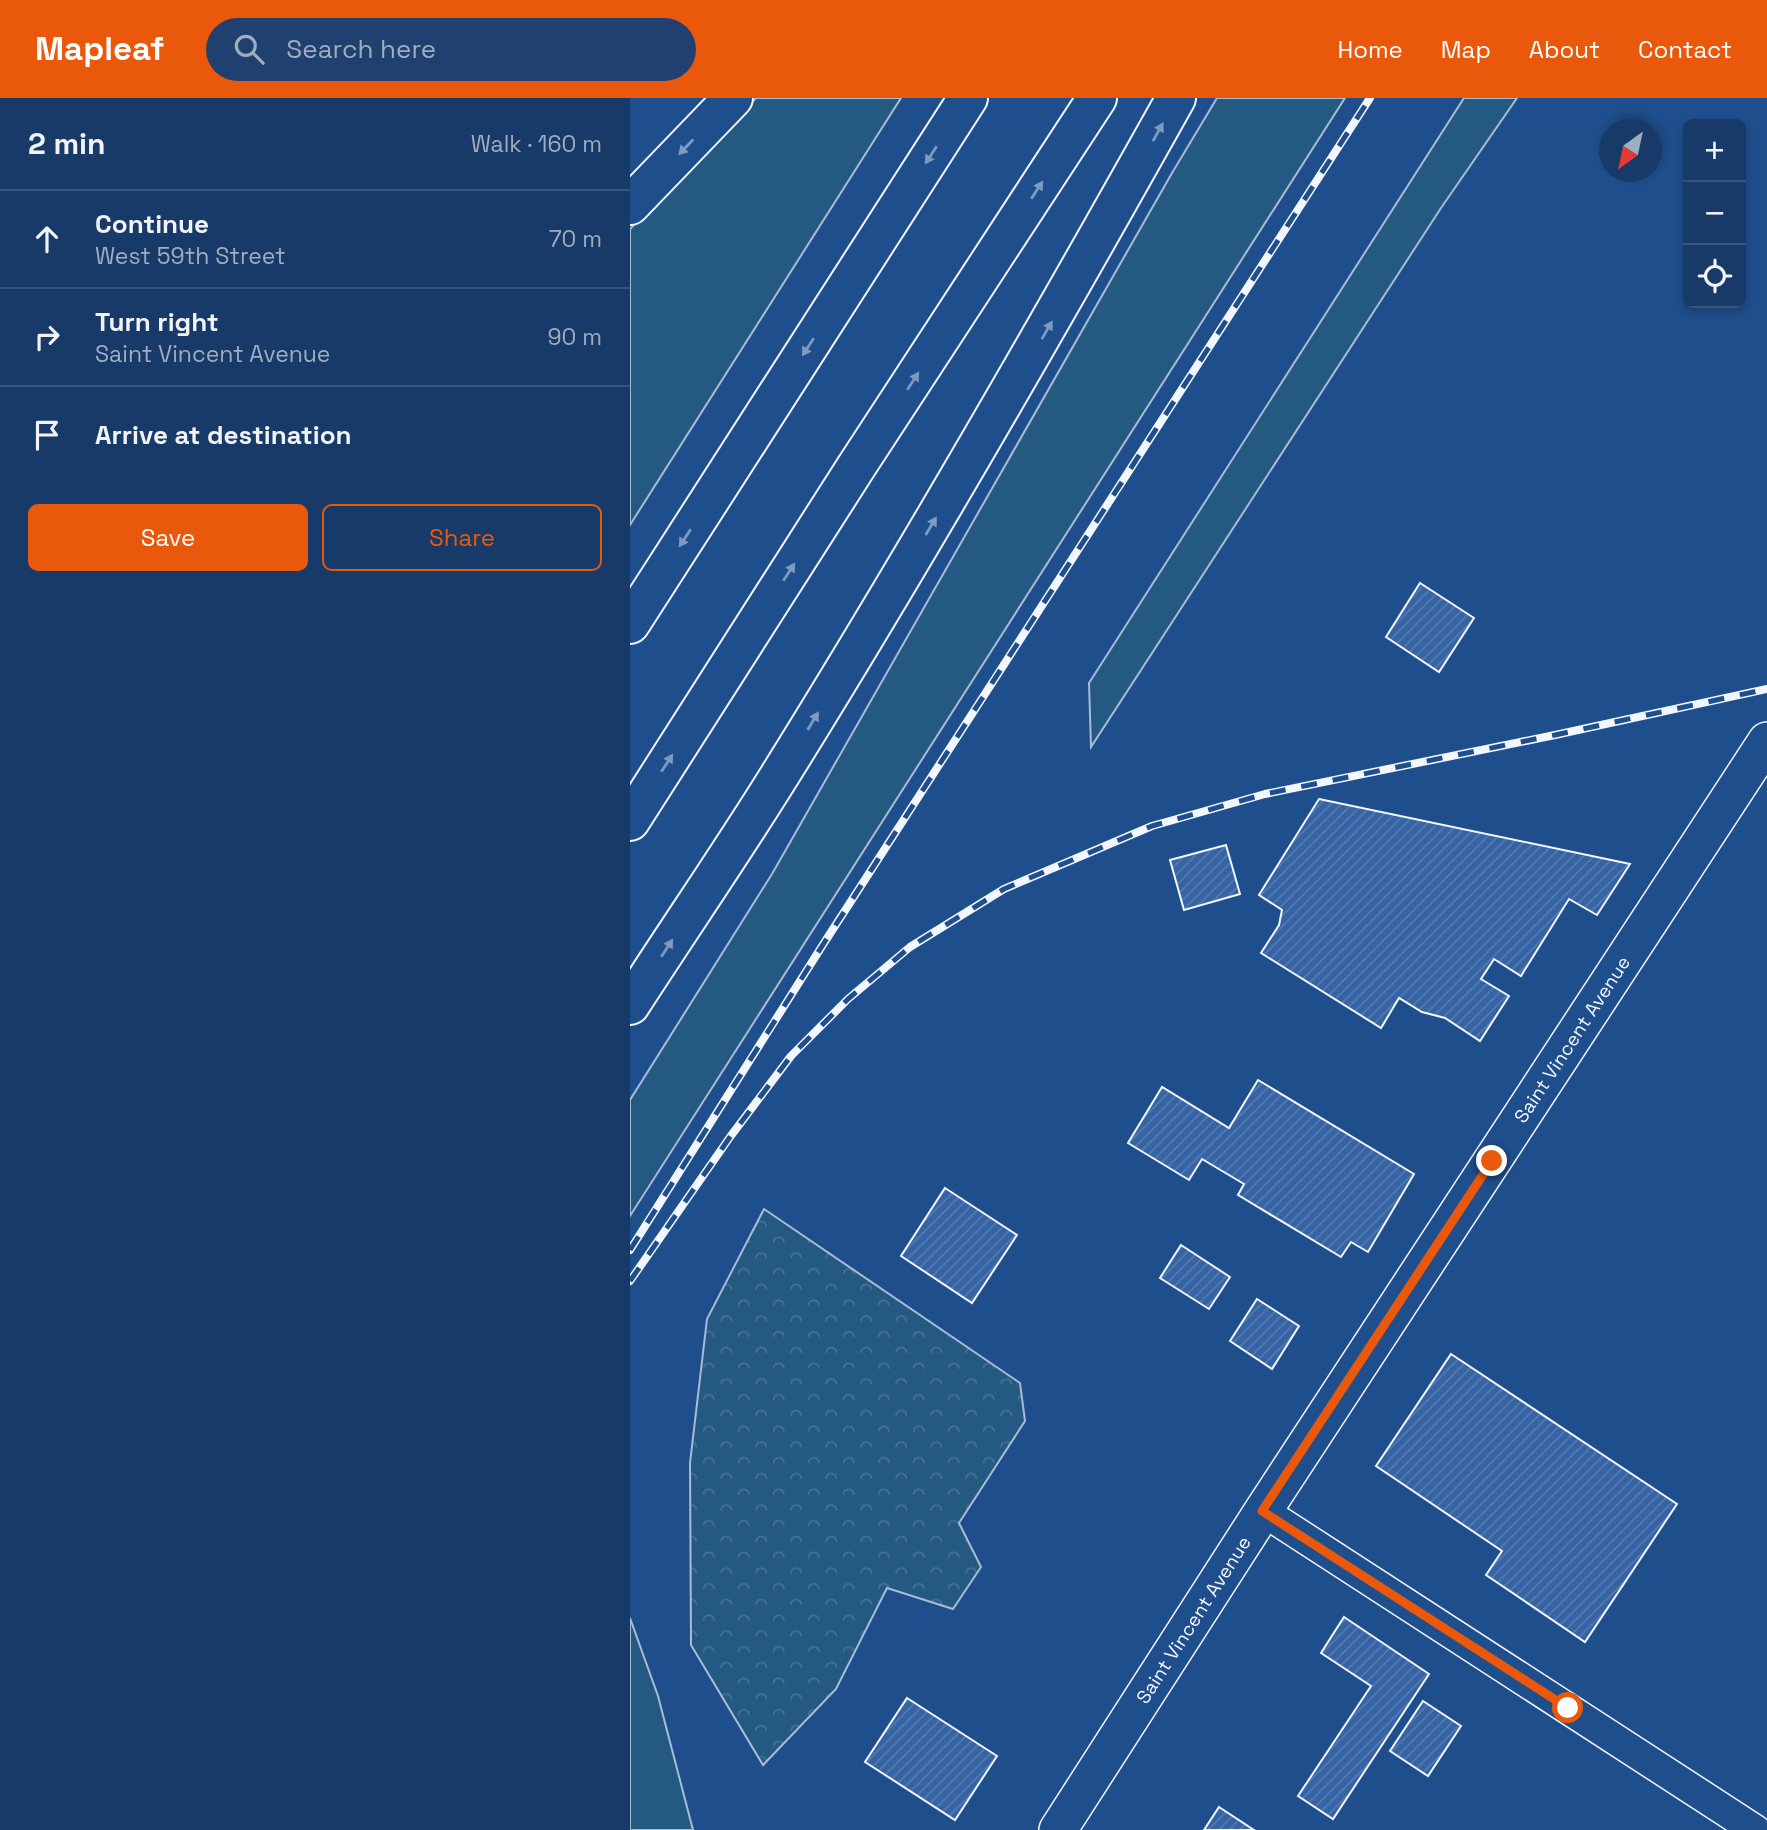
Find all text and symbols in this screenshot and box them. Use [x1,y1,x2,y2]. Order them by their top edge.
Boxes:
search box [206,18,696,81]
text: Mapleaf [35,28,164,70]
icon: search [230,30,268,68]
text: Search here [286,32,436,66]
text: Home [1337,34,1403,65]
text: Map [1441,34,1491,65]
text: About [1529,34,1600,65]
text: Contact [1638,34,1732,65]
north arrow [1599,119,1662,182]
map controls [1683,119,1746,308]
button: + [1683,119,1746,182]
one-way arrow [1151,121,1163,141]
text: 2 min [28,124,106,163]
text: Walk · 160 m [471,129,602,159]
one-way arrow [678,138,694,155]
one-way arrow [925,146,938,165]
one-way arrow [1031,181,1044,200]
button: − [1683,182,1746,245]
text: Continue [95,207,209,241]
icon: ahead [28,220,66,258]
text: 70 m [549,224,602,254]
text: West 59th Street [95,241,286,271]
button: locate [1683,245,1746,308]
text: Turn right [95,305,219,339]
icon: right [28,318,66,356]
one-way arrow [1041,321,1053,340]
text: 90 m [547,322,602,352]
one-way arrow [802,337,815,356]
text: Saint Vincent Avenue [95,339,330,369]
one-way arrow [906,372,920,390]
icon: arrive [28,416,66,454]
text: Arrive at destination [95,418,352,452]
button: Save [28,504,308,571]
button: Share [322,504,602,571]
one-way arrow [924,516,937,535]
one-way arrow [678,529,692,547]
one-way arrow [783,562,796,581]
one-way arrow [807,711,819,730]
one-way arrow [660,754,673,773]
one-way arrow [660,939,674,957]
street label: Saint Vincent Avenue [1508,951,1636,1128]
route end [1476,1145,1507,1176]
street label: Saint Vincent Avenue [1130,1531,1257,1709]
route start [1552,1692,1583,1723]

